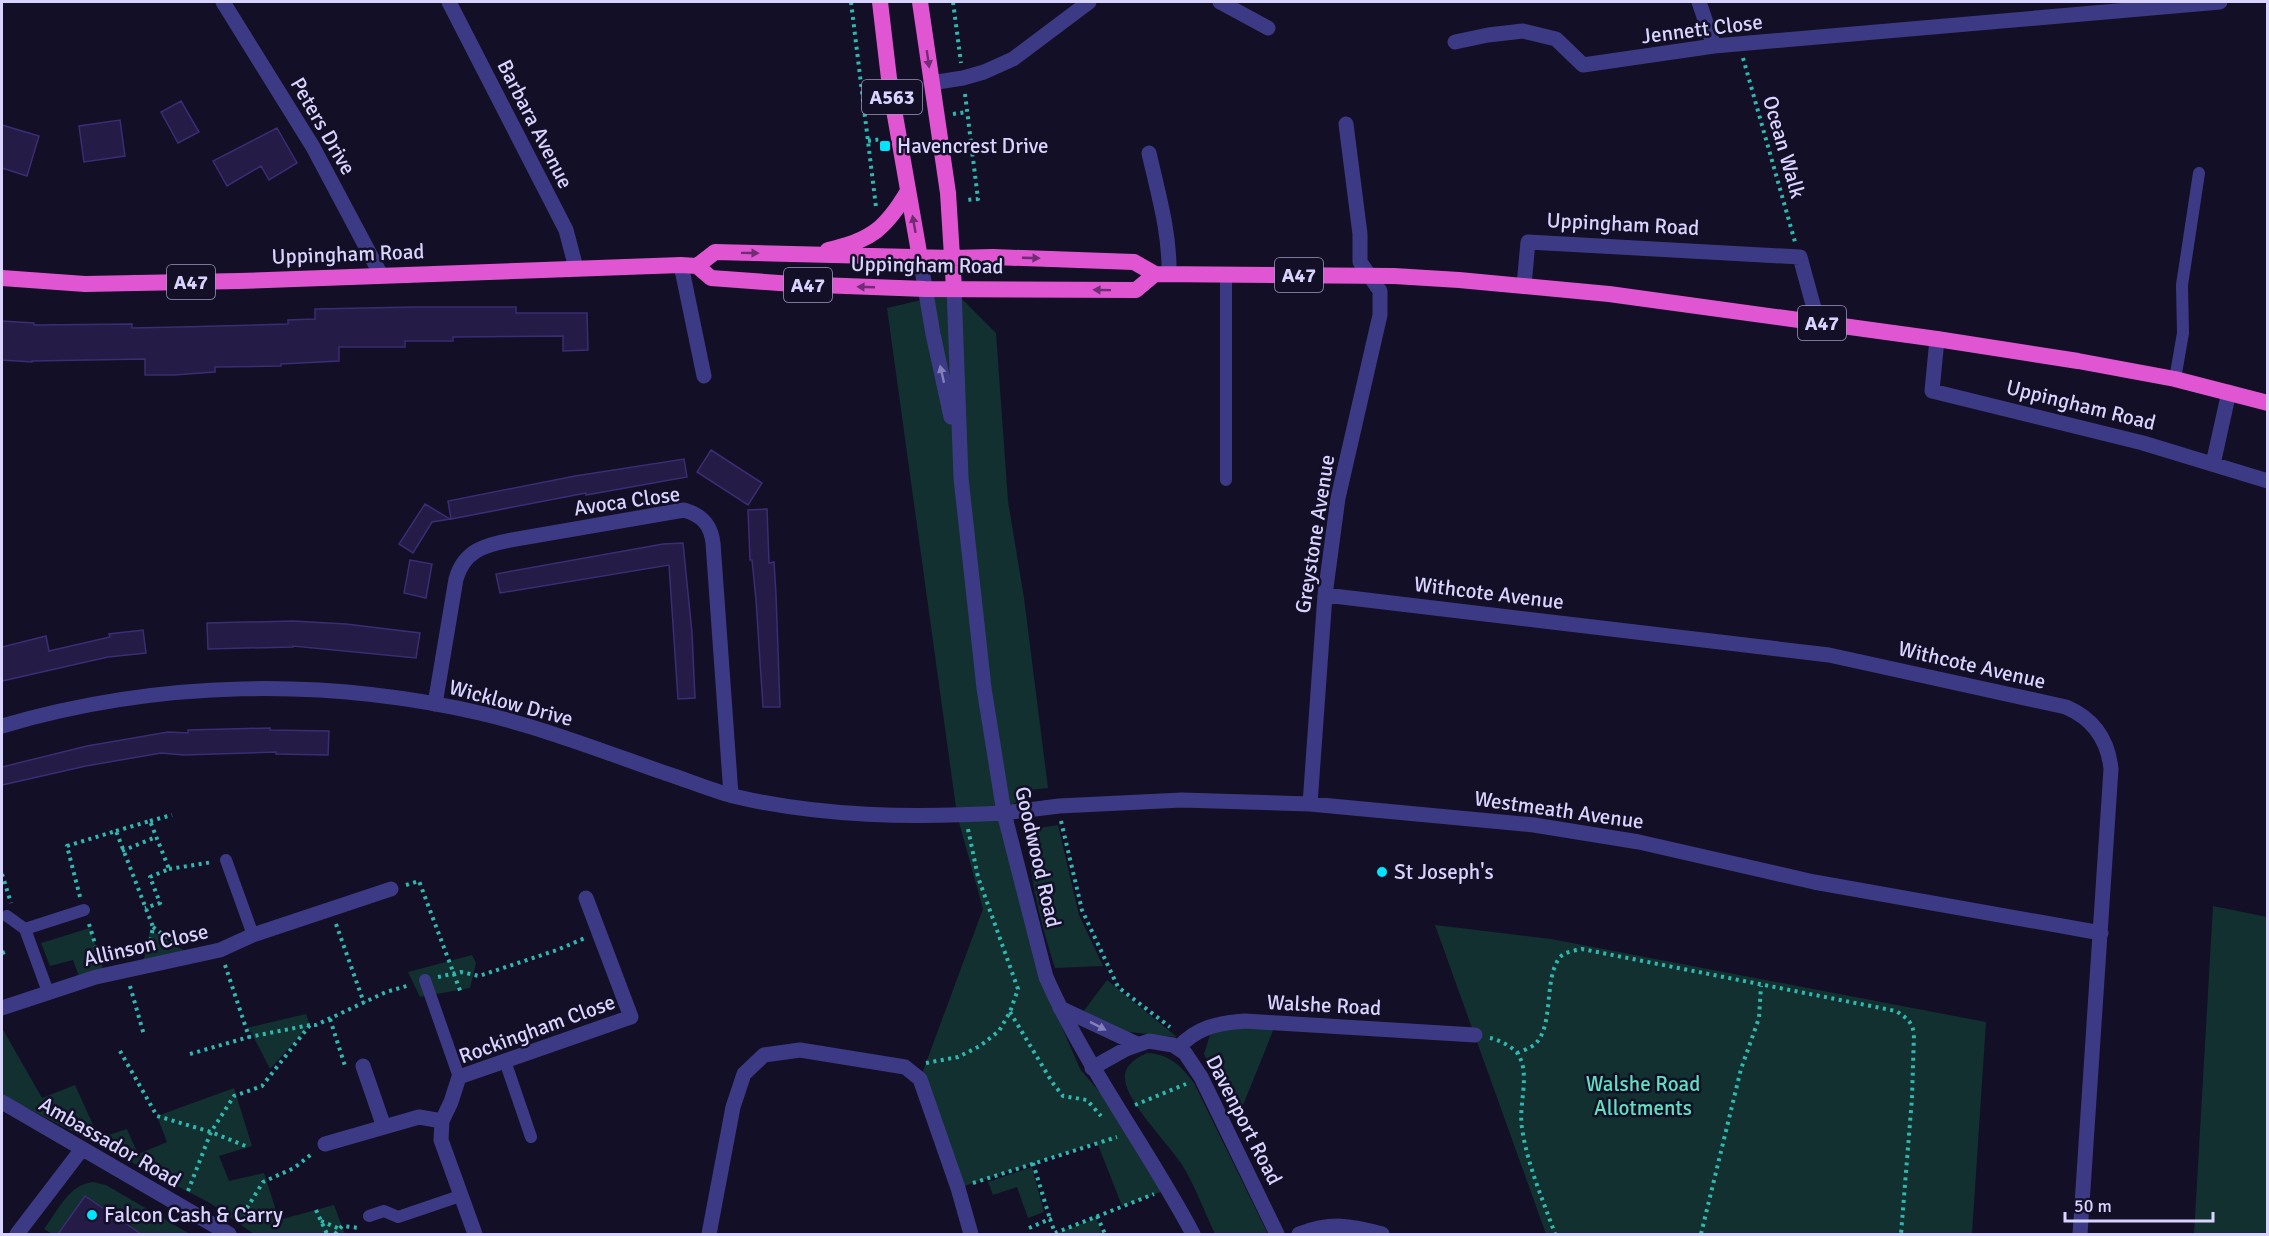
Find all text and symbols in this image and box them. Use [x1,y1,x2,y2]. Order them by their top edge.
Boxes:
street label: Jennett Close [1640,9,1764,49]
one-way arrow [923,50,932,69]
street label: Barbara Avenue [491,55,579,193]
street label: Peters Drive [285,73,361,179]
road number: A563 [862,80,922,114]
street label: Ocean Walk [1757,93,1811,202]
place label: Havencrest Drive [897,133,1049,159]
marker: Havencrest Drive [878,139,892,153]
street label: Uppingham Road [1546,207,1700,241]
one-way arrow [909,215,918,234]
street label: Uppingham Road [271,238,425,270]
one-way arrow [741,248,760,258]
street label: Uppingham Road [850,251,1004,279]
one-way arrow [1021,253,1040,263]
road number: A47 [1275,258,1323,292]
road number: A47 [167,265,215,299]
road number: A47 [784,268,832,302]
one-way arrow [857,283,876,292]
one-way arrow [1093,285,1112,295]
road number: A47 [1798,306,1846,340]
one-way arrow [936,365,946,383]
street label: Uppingham Road [2004,374,2158,436]
street label: Greystone Avenue [1290,453,1340,615]
street label: Avoca Close [572,481,682,521]
street label: Withcote Avenue [1413,571,1565,615]
street label: Withcote Avenue [1896,635,2048,695]
street label: Wicklow Drive [446,674,576,732]
street label: Goodwood Road [1009,784,1067,930]
street label: Westmeath Avenue [1473,785,1645,835]
place label: St Joseph's [1394,859,1494,885]
marker: St Joseph's [1375,865,1389,879]
street label: Allinson Close [81,918,211,972]
street label: Rockingham Close [455,989,619,1069]
street label: Walshe Road [1266,989,1382,1021]
one-way arrow [1090,1021,1107,1031]
street label: Davenport Road [1200,1051,1288,1189]
park label: Walshe Road Allotments [1586,1071,1700,1121]
street label: Ambassador Road [34,1091,186,1193]
scale bar [2065,1185,2214,1223]
text: 50 m [2074,1195,2112,1217]
place label: Falcon Cash & Carry [104,1202,283,1228]
marker: Falcon Cash & Carry [85,1208,99,1222]

